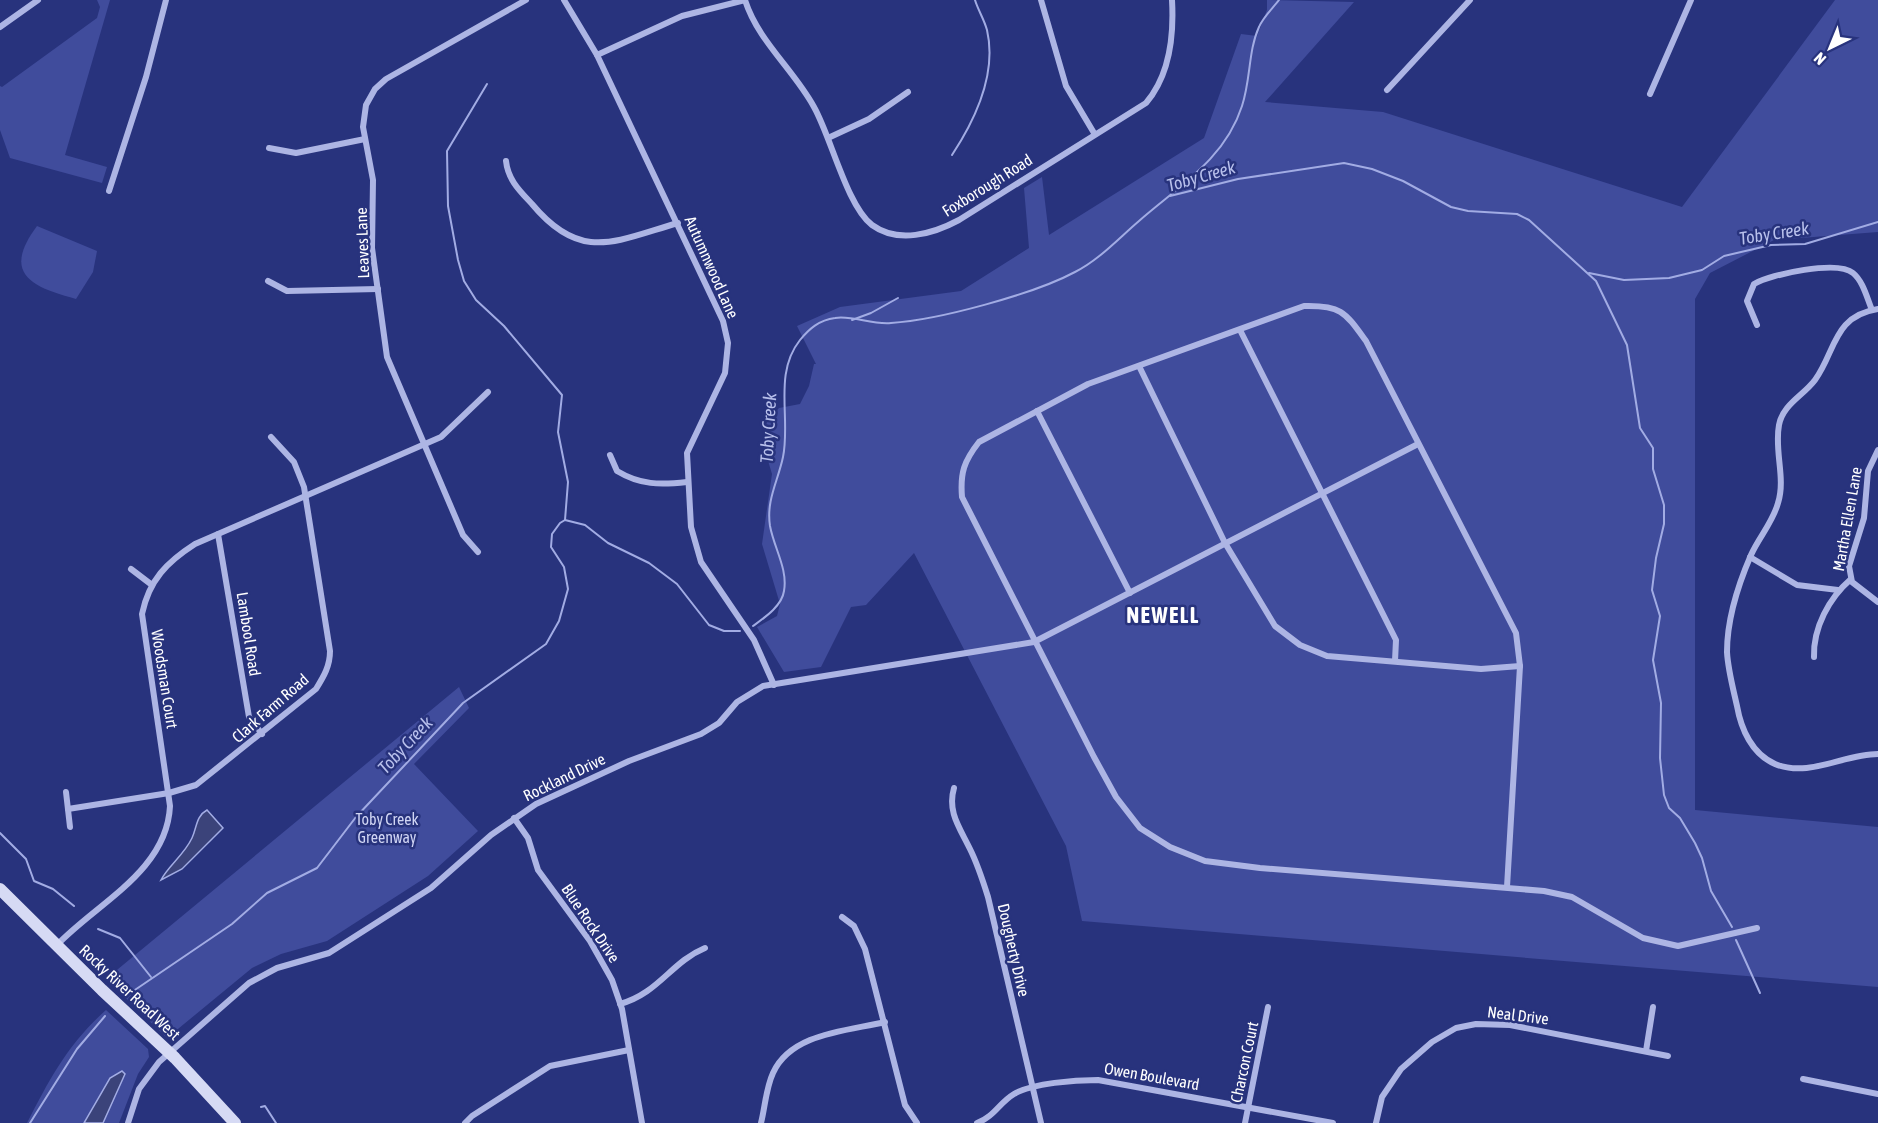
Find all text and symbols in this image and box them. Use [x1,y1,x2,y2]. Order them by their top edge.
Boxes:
north arrow [1800,18,1860,78]
text: N [1810,49,1829,69]
street label: Foxborough Road [939,150,1036,221]
water label: Toby Creek [1164,156,1239,196]
street label: Leaves Lane [352,207,372,279]
street label: Autumnwood Lane [681,213,743,321]
water label: Toby Creek [1738,217,1812,249]
water label: Toby Creek [756,391,780,464]
street label: Martha Ellen Lane [1829,465,1865,573]
street label: Lambool Road [233,591,265,677]
district label: NEWELL [1126,602,1200,628]
street label: Woodsman Court [148,628,182,730]
street label: Clark Farm Road [228,670,312,746]
water label: Toby Creek [373,711,437,778]
street label: Rockland Drive [520,749,608,805]
park label: Toby Creek Greenway [355,810,419,847]
street label: Blue Rock Drive [558,880,624,966]
street label: Dougherty Drive [994,902,1033,999]
street label: Rocky River Road West [75,941,184,1044]
street label: Neal Drive [1486,1002,1550,1028]
street label: Charcon Court [1227,1020,1261,1104]
street label: Owen Boulevard [1103,1059,1201,1093]

